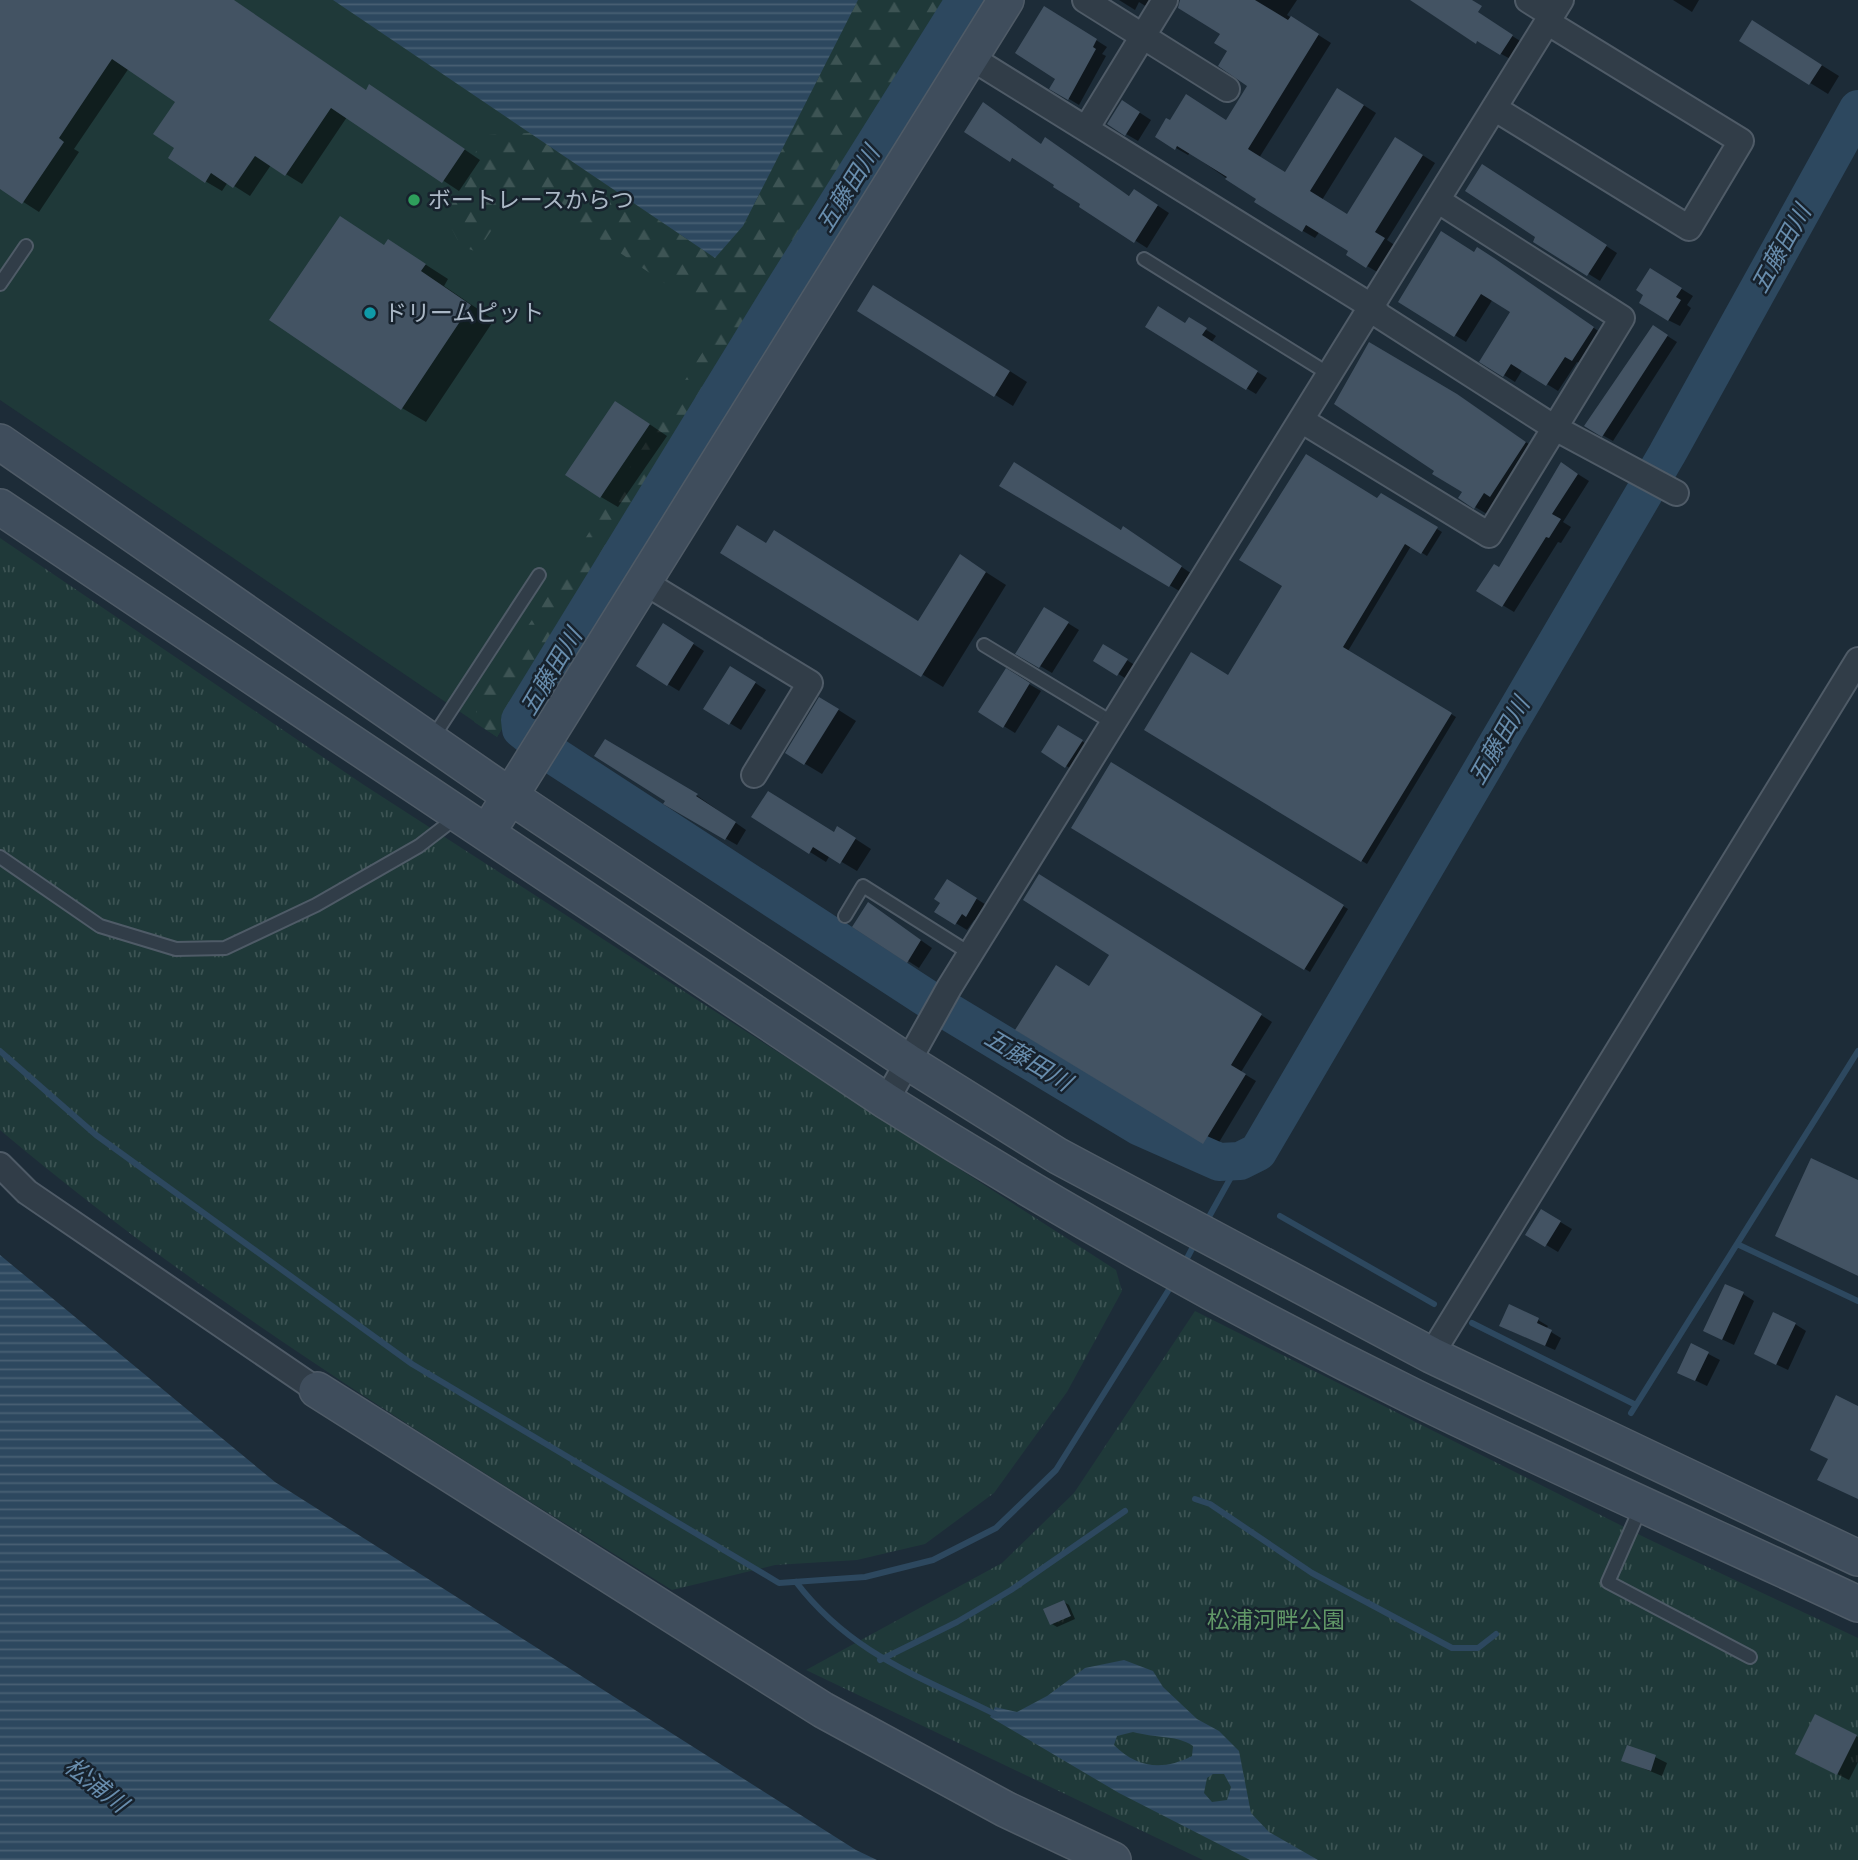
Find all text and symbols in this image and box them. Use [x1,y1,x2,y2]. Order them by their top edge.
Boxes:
water label: 五藤田川 [811,138,887,237]
place label: ボートレースからつ [428,187,634,214]
marker: ボートレースからつ [406,192,422,208]
water label: 五藤田川 [1745,198,1818,298]
place label: ドリームピット [384,300,544,327]
marker: ドリームピット [362,305,378,321]
water label: 五藤田川 [514,621,589,720]
water label: 五藤田川 [1463,690,1537,790]
water label: 五藤田川 [980,1023,1079,1098]
park label: 松浦河畔公園 [1207,1607,1345,1634]
water label: 松浦川 [59,1752,135,1820]

